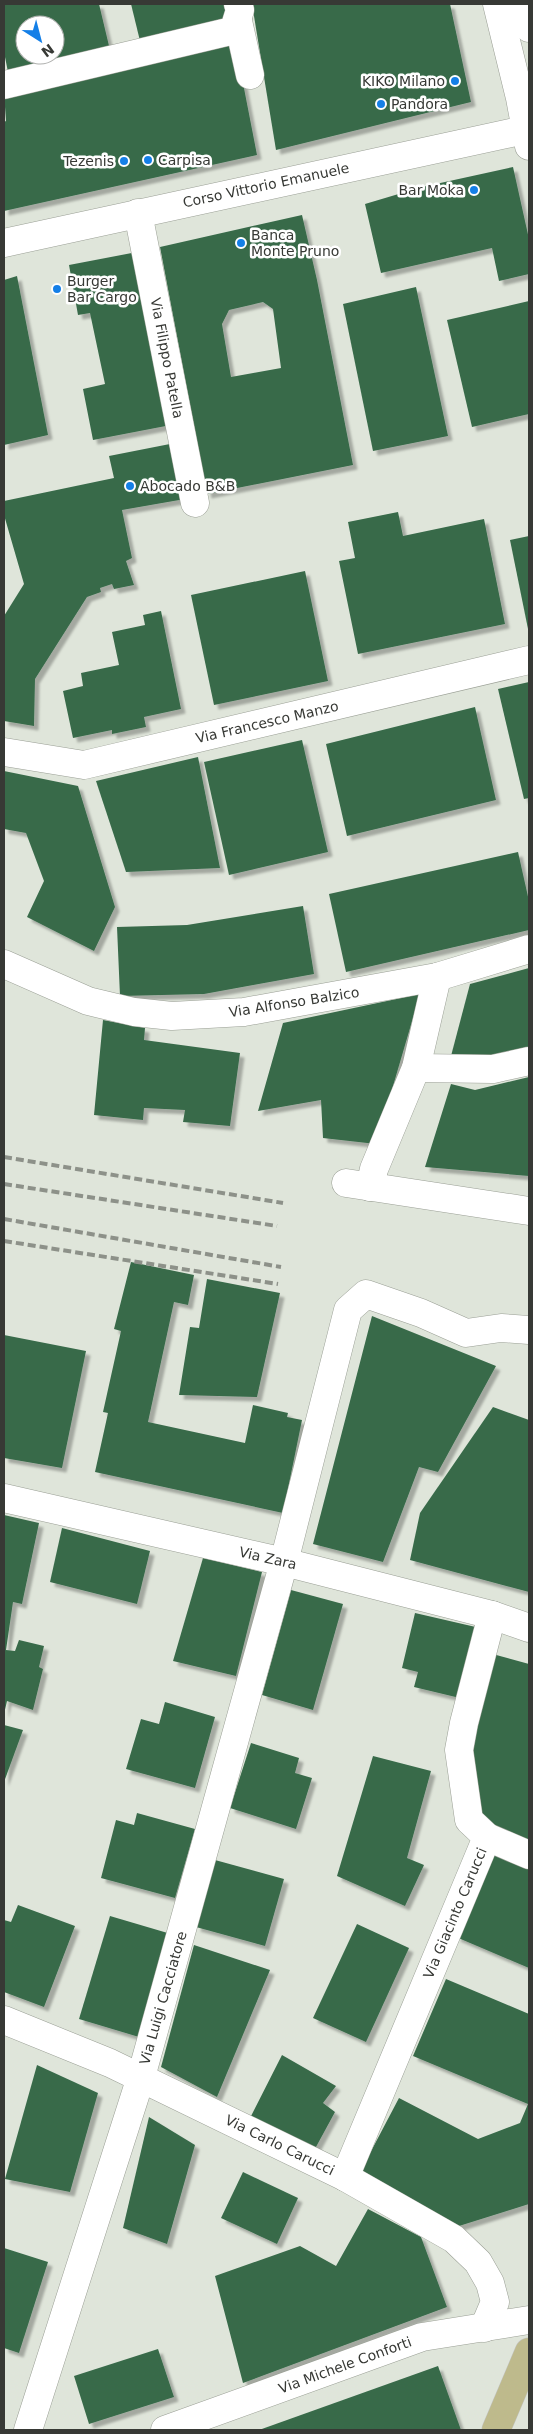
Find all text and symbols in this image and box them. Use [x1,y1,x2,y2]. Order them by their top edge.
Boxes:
north arrow [15,15,65,65]
text: N [38,41,57,60]
place label: KIKO Milano [362,73,445,89]
marker: KIKO Milano [449,75,461,87]
place label: Pandora [391,96,448,112]
marker: Pandora [375,98,387,110]
place label: Carpisa [158,152,211,168]
place label: Tezenis [62,153,114,169]
marker: Carpisa [142,154,154,166]
marker: Tezenis [118,155,130,167]
street label: Corso Vittorio Emanuele [181,160,351,210]
place label: Bar Moka [399,182,464,198]
marker: Bar Moka [468,184,480,196]
place label: Banca Monte Pruno [251,227,339,259]
marker: Banca Monte Pruno [235,237,247,249]
place label: Burger Bar Cargo [67,273,137,305]
marker: Burger Bar Cargo [51,283,63,295]
street label: Via Filippo Patella [147,296,187,420]
place label: Abocado B&B [140,478,235,494]
marker: Abocado B&B [124,480,136,492]
street label: Via Francesco Manzo [194,698,340,746]
street label: Via Alfonso Balzico [228,984,360,1020]
street label: Via Zara [238,1544,298,1572]
street label: Via Giacinto Carucci [420,1845,490,1981]
street label: Via Luigi Cacciatore [136,1929,190,2067]
street label: Via Carlo Carucci [223,2112,337,2178]
street label: Via Michele Conforti [276,2334,414,2396]

